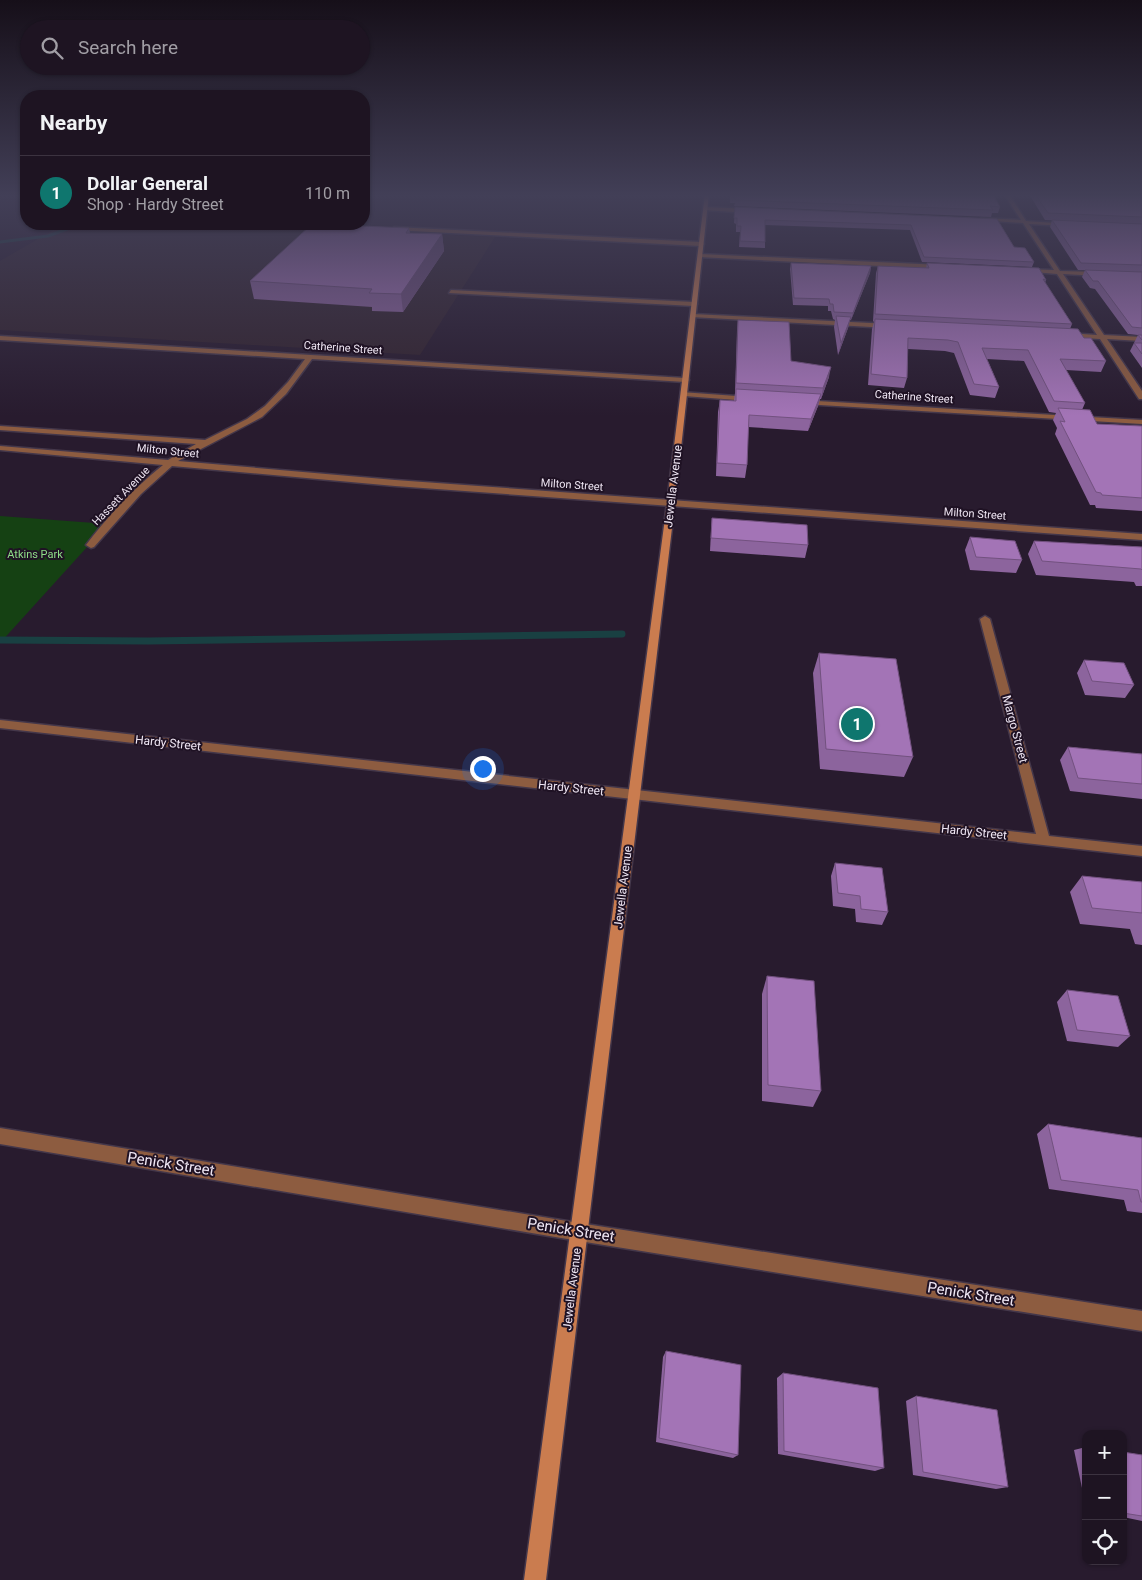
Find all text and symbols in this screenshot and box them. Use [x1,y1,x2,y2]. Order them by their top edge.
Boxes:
search box [20,20,370,75]
icon: search [38,34,66,62]
text: Search here [78,36,178,59]
text: Nearby [40,111,107,135]
text: Dollar General [87,172,208,195]
text: 1 [51,184,61,203]
text: 110 m [305,184,350,203]
text: Shop · Hardy Street [87,195,224,214]
street label: Catherine Street [303,339,383,357]
street label: Catherine Street [874,388,954,406]
street label: Milton Street [136,441,200,461]
street label: Jewella Avenue [661,444,685,528]
street label: Hassett Avenue [90,464,153,528]
street label: Milton Street [540,476,604,494]
street label: Milton Street [943,505,1007,523]
park label: Atkins Park [7,548,63,561]
street label: Margo Street [999,694,1031,764]
pin: 1 [841,705,873,743]
street label: Hardy Street [134,733,202,753]
your location [470,756,496,782]
street label: Hardy Street [537,778,605,798]
street label: Hardy Street [940,822,1008,842]
street label: Jewella Avenue [611,845,635,929]
street label: Penick Street [126,1148,216,1180]
street label: Penick Street [526,1214,616,1246]
street label: Jewella Avenue [560,1247,584,1331]
street label: Penick Street [926,1278,1016,1310]
map controls [1082,1430,1127,1565]
button: + [1082,1430,1127,1475]
button: − [1082,1475,1127,1520]
button: locate [1082,1520,1127,1565]

